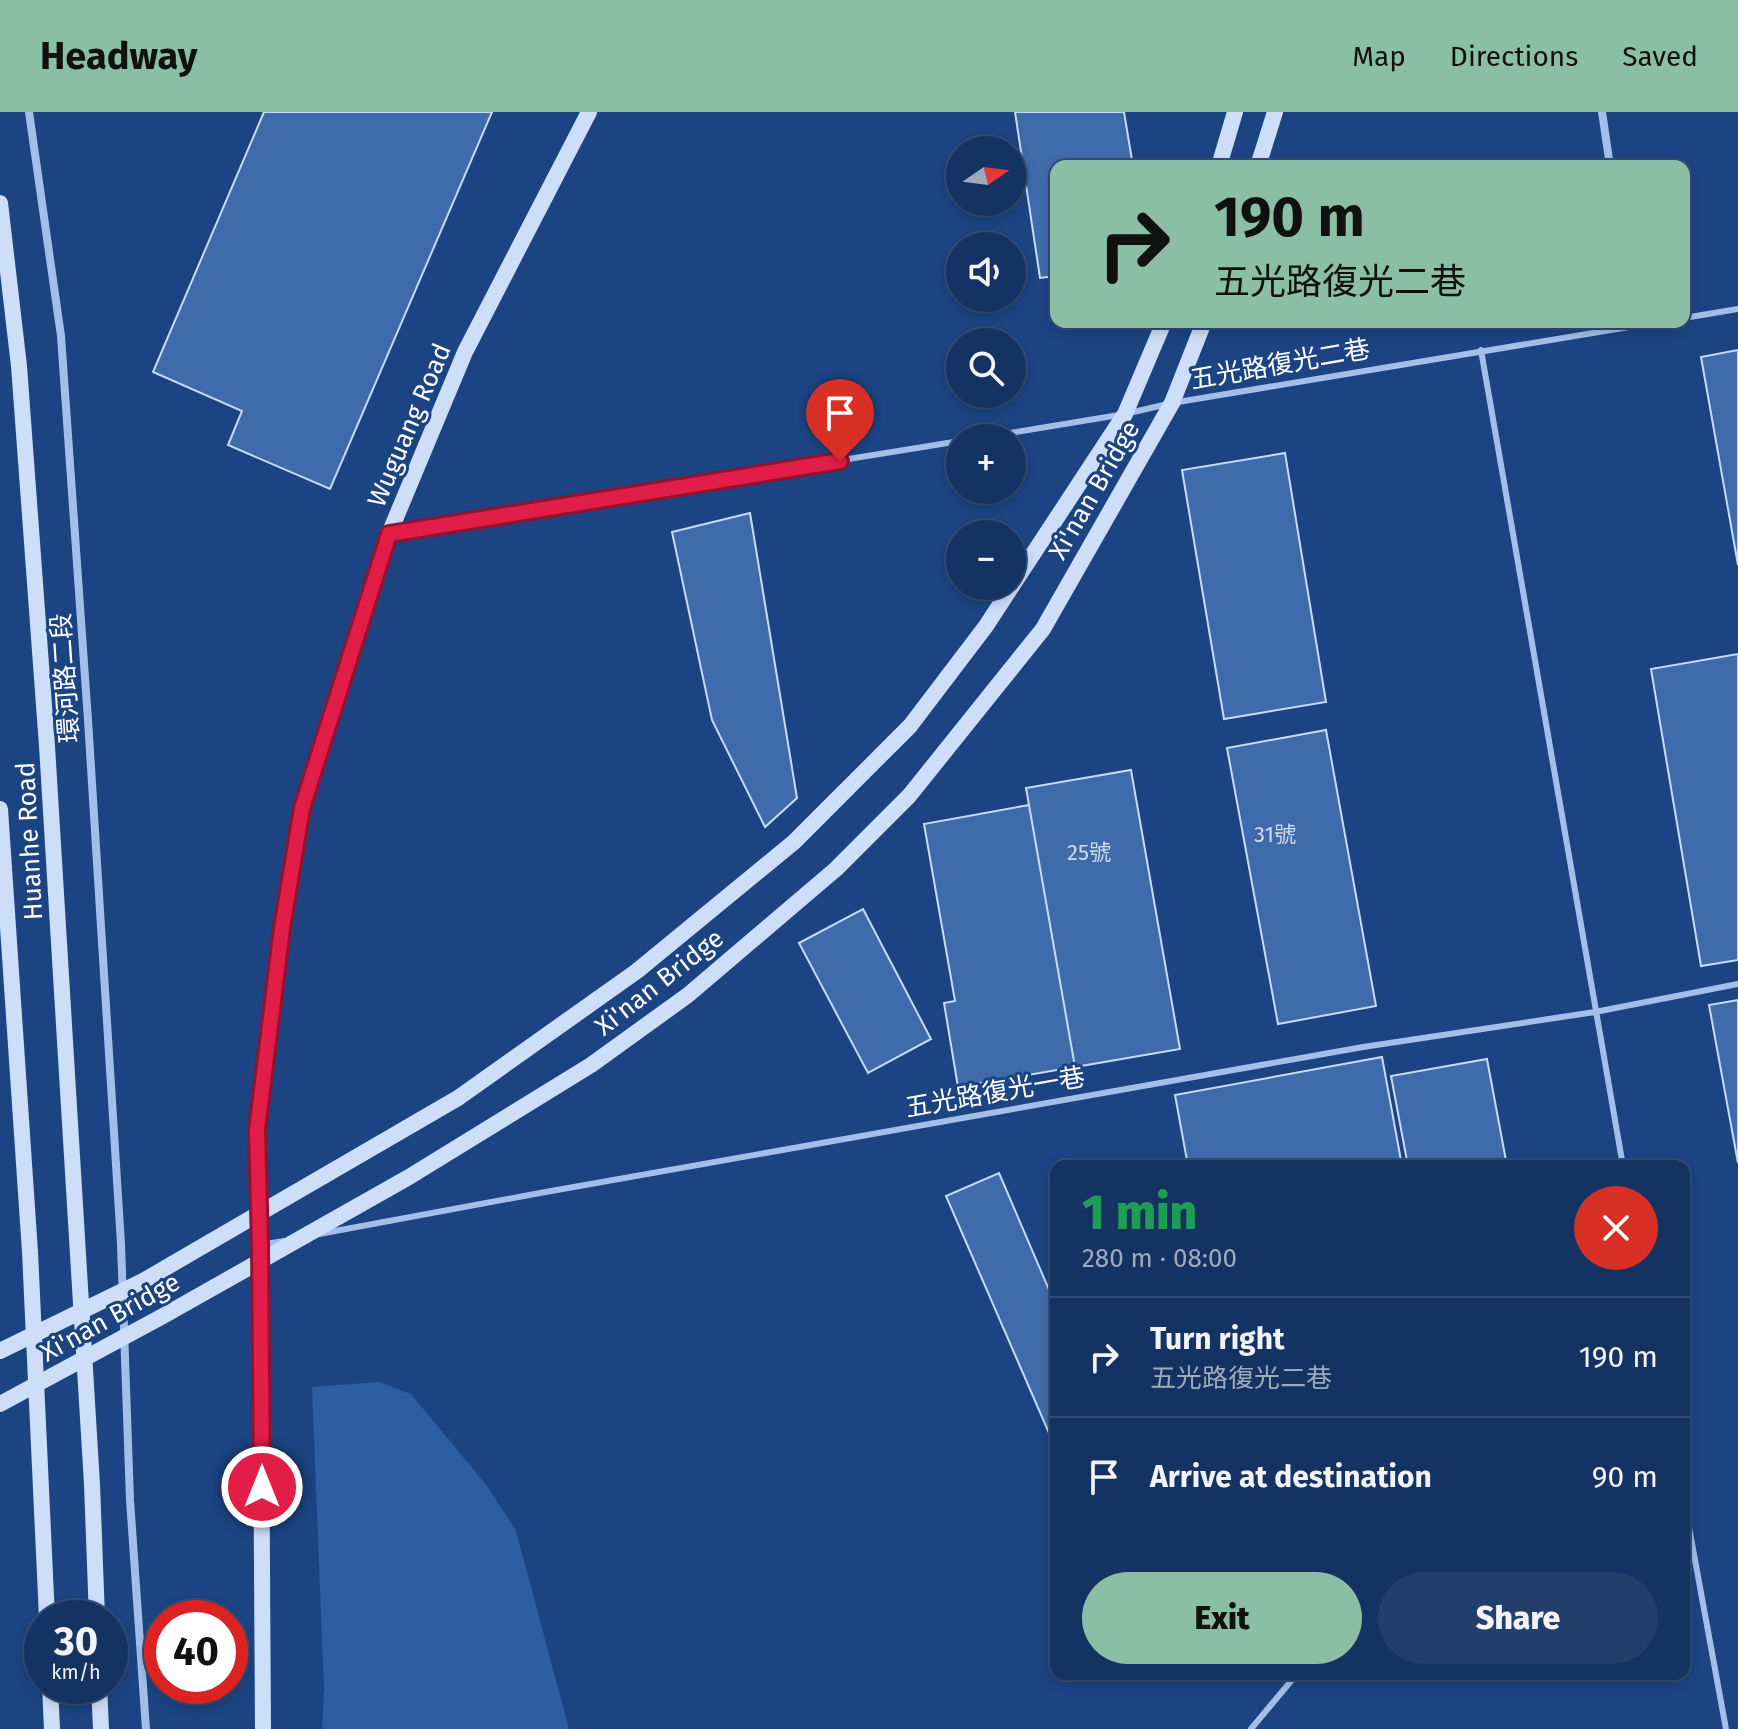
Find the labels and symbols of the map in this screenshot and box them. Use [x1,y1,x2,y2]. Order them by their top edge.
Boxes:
north arrow [946,136,1026,216]
street label: 五光路復光二巷 [1188,333,1372,396]
street label: Wuguang Road [361,339,458,512]
pin [806,379,874,461]
street label: Xi'nan Bridge [1042,416,1147,565]
street label: 環河路二段 [46,612,85,744]
street label: Huanhe Road [10,761,49,921]
house number: 31號 [1254,821,1296,848]
house number: 25號 [1067,839,1111,866]
street label: Xi'nan Bridge [589,923,730,1042]
street label: 五光路復光一巷 [903,1061,1087,1124]
street label: Xi'nan Bridge [35,1266,185,1368]
position arrow [220,1445,304,1529]
speed limit sign: 40 [144,1600,248,1704]

